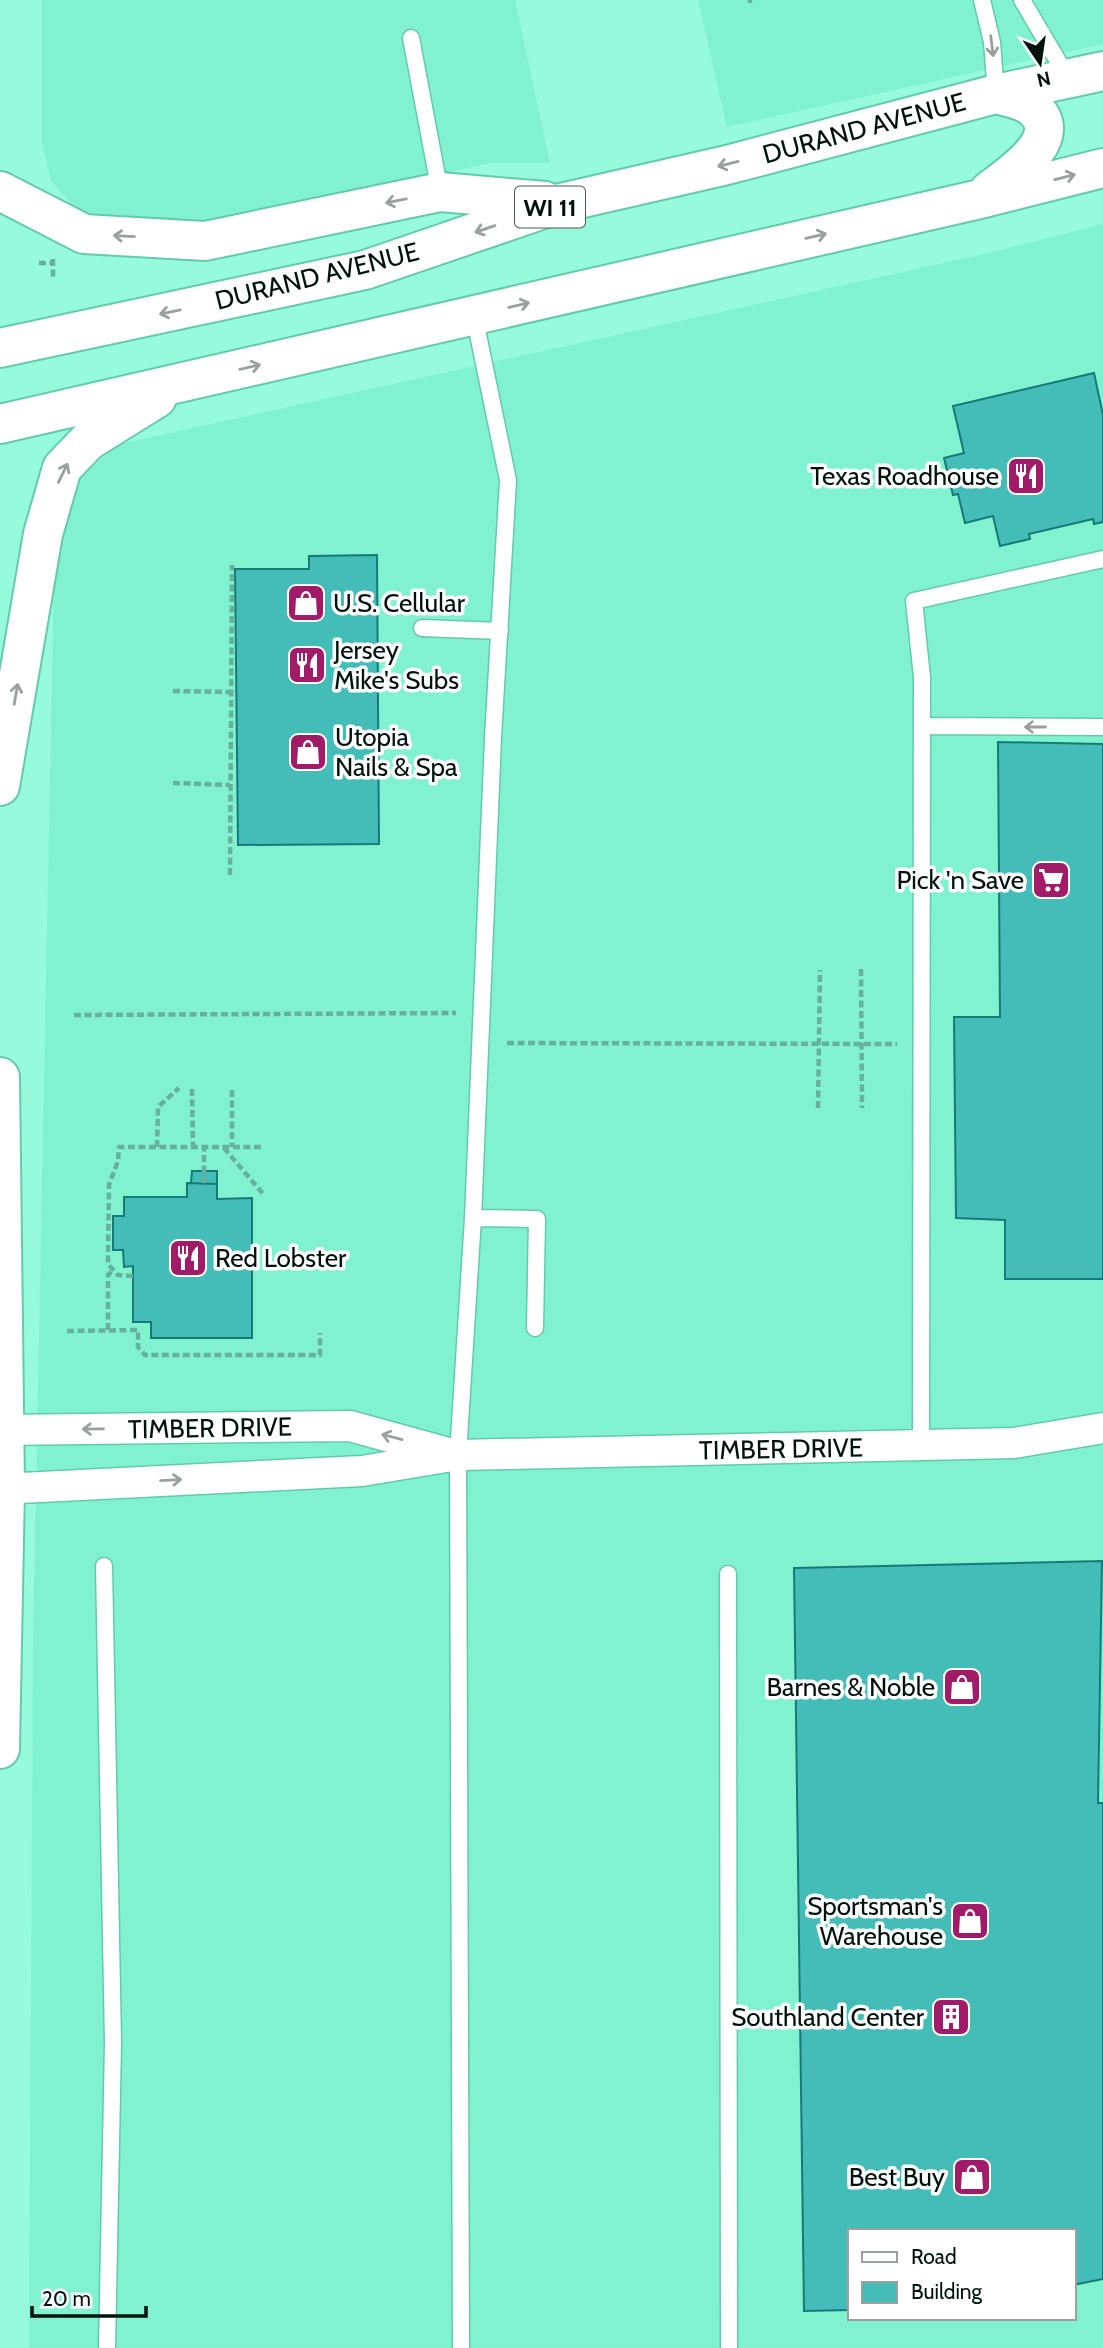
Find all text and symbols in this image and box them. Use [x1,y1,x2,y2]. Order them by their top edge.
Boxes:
north arrow [1005,28,1075,98]
one-way arrow [985,34,998,57]
text: N [1035,66,1053,92]
street label: DURAND AVENUE [759,85,969,171]
one-way arrow [717,158,740,171]
one-way arrow [1053,170,1076,183]
road number: WI 11 [515,187,585,228]
one-way arrow [385,194,408,208]
one-way arrow [474,224,496,236]
one-way arrow [804,229,827,243]
one-way arrow [113,230,136,243]
street label: DURAND AVENUE [212,235,422,317]
one-way arrow [507,298,530,311]
one-way arrow [159,305,182,319]
one-way arrow [238,359,261,373]
restaurant icon: Texas Roadhouse [1005,455,1047,497]
place label: Texas Roadhouse [810,460,999,492]
one-way arrow [57,462,70,483]
shop icon: U.S. Cellular [285,582,327,624]
place label: U.S. Cellular [333,587,466,619]
place label: Jersey Mike's Subs [333,634,459,696]
restaurant icon: Jersey Mike's Subs [286,644,328,686]
one-way arrow [10,683,23,706]
one-way arrow [1024,720,1047,734]
place label: Utopia Nails & Spa [335,721,458,783]
shop icon: Utopia Nails & Spa [287,731,329,773]
supermarket icon: Pick 'n Save [1030,859,1072,901]
place label: Pick 'n Save [897,864,1024,896]
restaurant icon: Red Lobster [167,1237,209,1279]
place label: Red Lobster [215,1242,347,1274]
street label: TIMBER DRIVE [128,1411,292,1445]
one-way arrow [82,1422,105,1436]
one-way arrow [381,1430,403,1443]
street label: TIMBER DRIVE [699,1432,863,1466]
one-way arrow [159,1474,182,1487]
shop icon: Barnes & Noble [941,1666,983,1708]
place label: Barnes & Noble [767,1671,935,1703]
place label: Sportsman's Warehouse [807,1890,943,1952]
shop icon: Sportsman's Warehouse [949,1900,991,1942]
building icon: Southland Center [930,1996,972,2038]
place label: Southland Center [731,2001,925,2033]
shop icon: Best Buy [951,2156,993,2198]
place label: Best Buy [849,2161,945,2193]
legend [848,2229,1075,2320]
text: Road [911,2244,957,2269]
scale bar [32,2274,145,2318]
text: Building [911,2279,983,2304]
text: 20 m [42,2286,91,2311]

